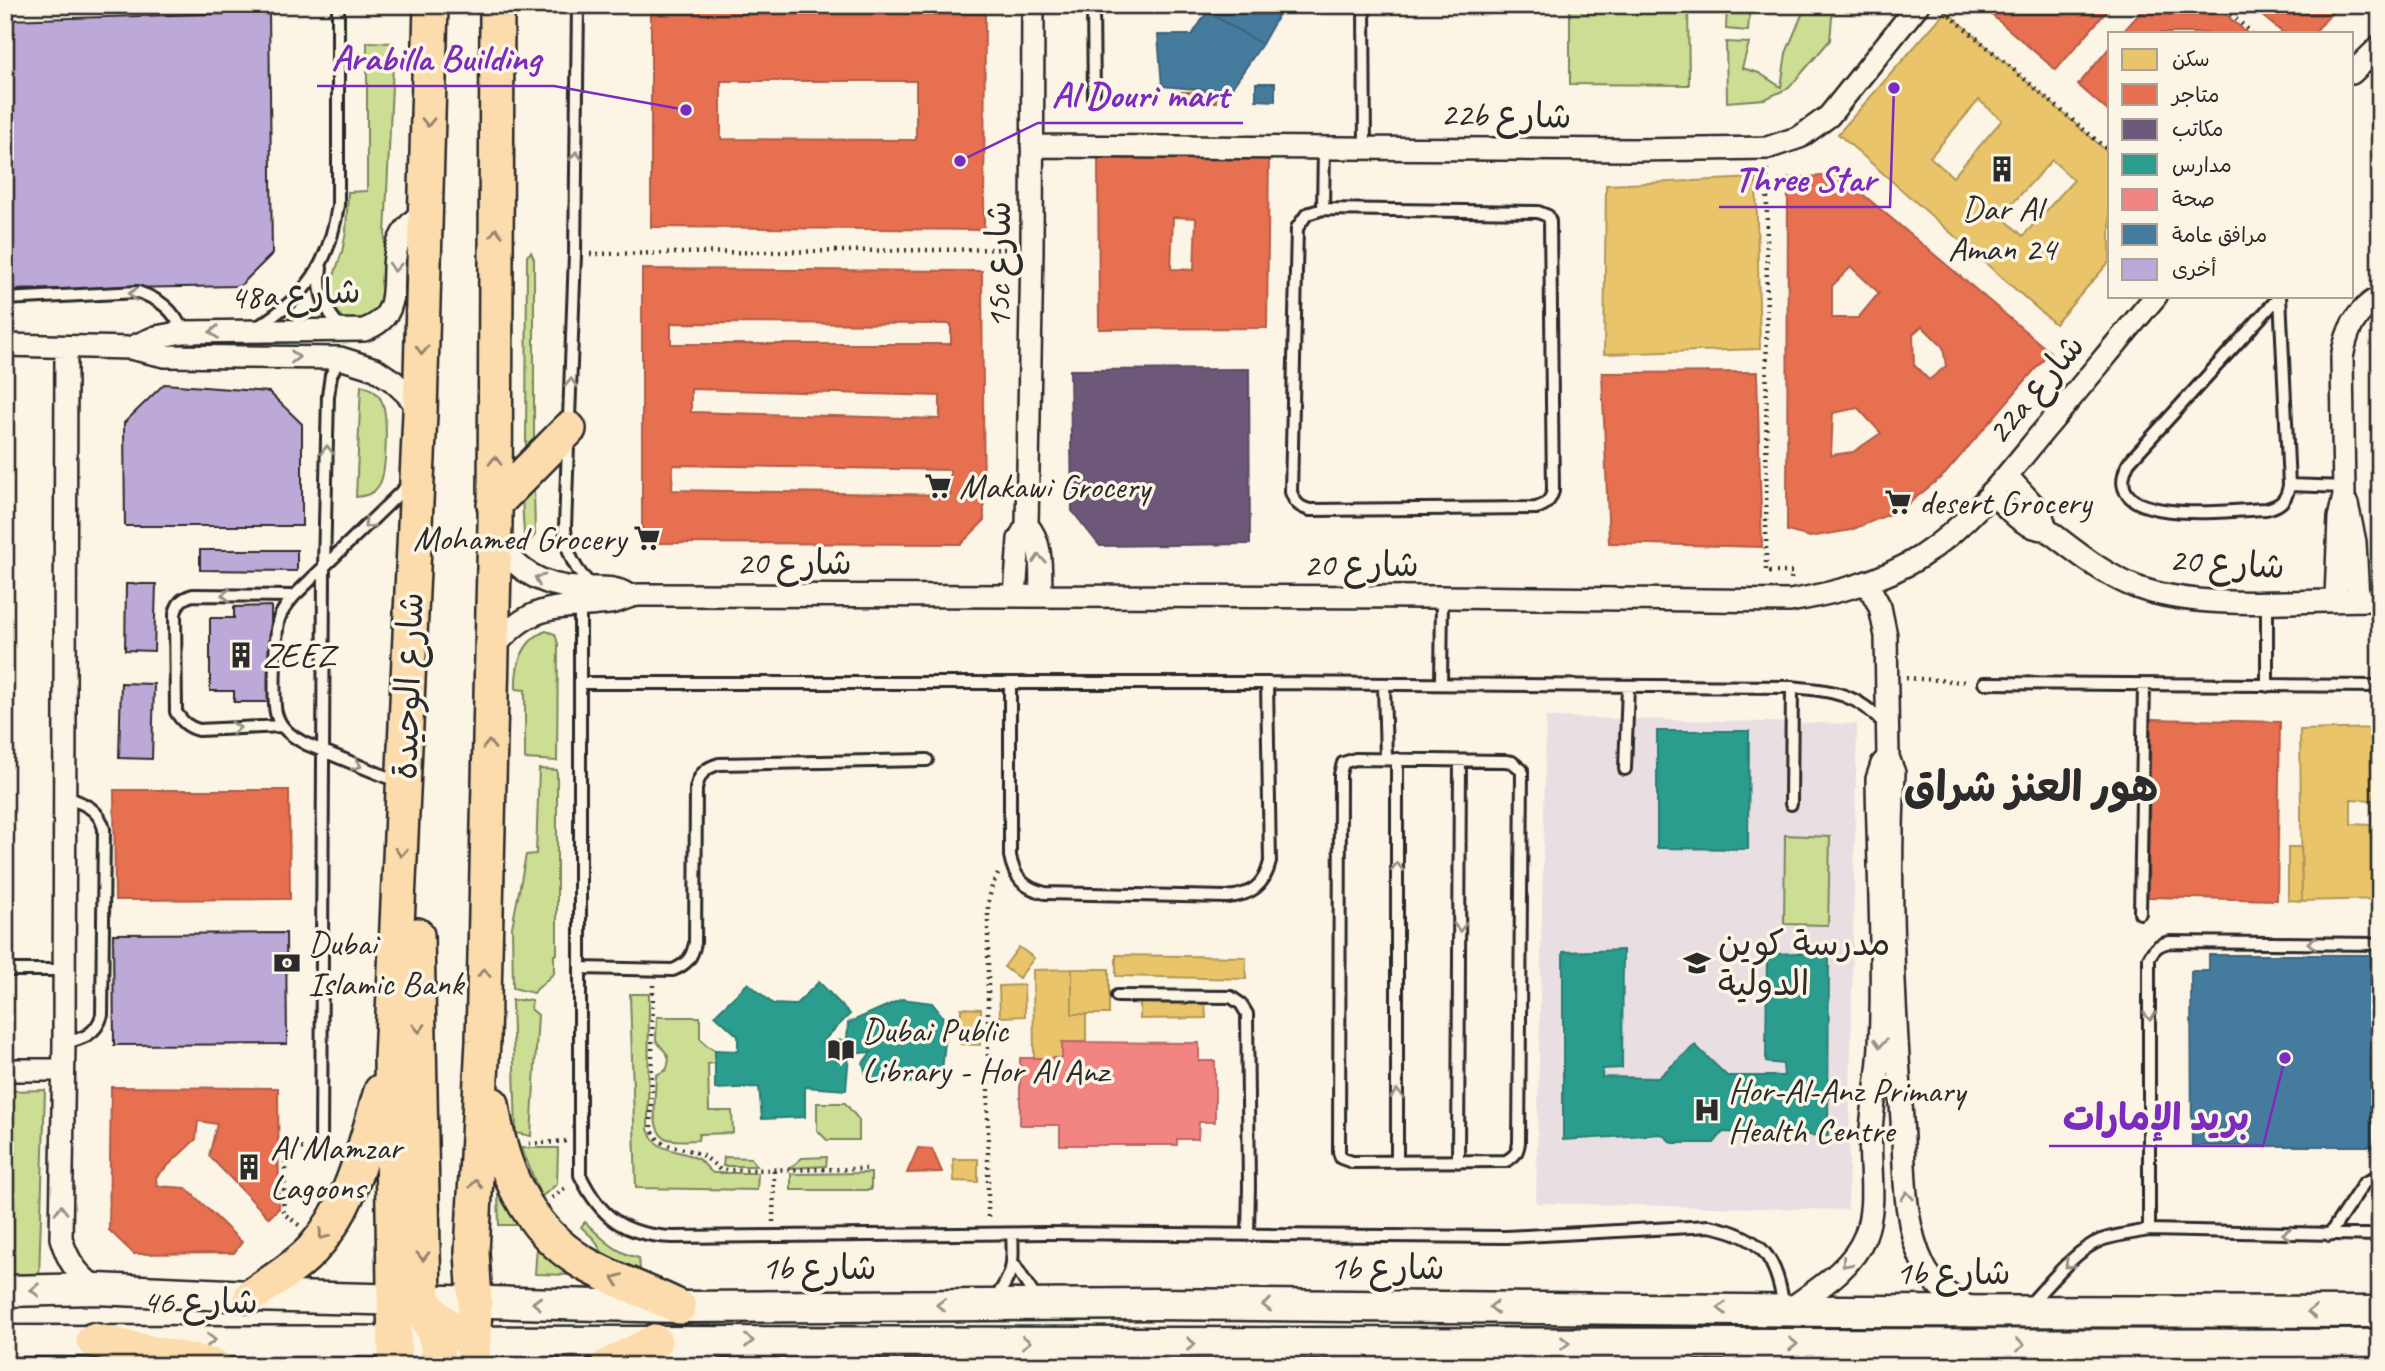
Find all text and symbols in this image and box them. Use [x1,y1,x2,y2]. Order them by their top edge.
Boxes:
callout: Arabilla Building [317,28,554,86]
legend [2108,32,2354,298]
text: Arabilla Building [332,34,544,81]
text: سكن [2172,46,2210,72]
callout: Al Douri mart [1038,65,1243,123]
text: Al Douri mart [1052,71,1233,118]
text: متاجر [2170,82,2219,108]
street label: 22b شارع [1440,91,1572,141]
text: مكاتب [2172,116,2224,142]
one-way arrow [421,117,436,128]
callout: Three Star [1719,149,1890,207]
one-way arrow [568,150,584,160]
text: مدارس [2172,152,2232,178]
building icon: Dar Al Aman 24 [1987,154,2017,184]
text: Three Star [1734,155,1879,202]
place label: Dar Al Aman 24 [1948,186,2059,271]
text: صحة [2172,186,2215,212]
street label: 15c شارع [976,201,1023,329]
text: مرافق عامة [2172,222,2267,248]
one-way arrow [488,228,504,238]
text: أخرى [2172,256,2216,282]
one-way arrow [387,261,402,272]
street label: 48a شارع [228,268,362,322]
one-way arrow [127,287,138,302]
one-way arrow [209,324,219,340]
street label: 22a شارع [1976,324,2096,455]
one-way arrow [414,345,430,356]
one-way arrow [290,349,301,365]
one-way arrow [563,377,578,388]
one-way arrow [319,444,334,455]
one-way arrow [487,455,503,466]
place label: Makawi Grocery [959,464,1153,509]
supermarket icon: Makawi Grocery [923,471,953,501]
place label: desert Grocery [1919,480,2093,525]
supermarket icon: desert Grocery [1883,487,1913,517]
one-way arrow [364,516,376,528]
place label: Mohamed Grocery [413,516,629,561]
supermarket icon: Mohamed Grocery [632,523,662,553]
street label: شارع 20 [2168,537,2286,591]
street label: شارع 20 [736,540,852,587]
street label: شارع 20 [1303,542,1419,589]
one-way arrow [1032,553,1047,564]
one-way arrow [534,573,546,587]
one-way arrow [220,587,231,603]
street label: شارع الوحيدة [382,592,436,780]
place label: ZEEZ [262,633,340,678]
building icon: ZEEZ [226,640,256,670]
one-way arrow [231,721,242,736]
one-way arrow [481,740,496,751]
one-way arrow [351,756,363,770]
district label: هور العنز شراق [1904,761,2158,814]
one-way arrow [393,847,408,858]
one-way arrow [1389,861,1405,871]
place label: Dubai Islamic Bank [308,921,465,1006]
place label: مدرسة كوين الدولية [1718,921,1890,1006]
one-way arrow [1452,922,1468,933]
one-way arrow [2306,935,2316,951]
bank icon: Dubai Islamic Bank [272,948,302,978]
school or university icon: مدرسة كوين الدولية [1682,948,1712,978]
one-way arrow [477,967,492,978]
place label: Dubai Public Library - Hor Al Anz [862,1008,1112,1093]
one-way arrow [2142,1011,2158,1021]
one-way arrow [411,1024,427,1034]
library icon: Dubai Public Library - Hor Al Anz [826,1035,856,1065]
one-way arrow [1873,1038,1888,1049]
place label: Hor-Al-Anz Primary Health Centre [1728,1068,1968,1153]
one-way arrow [1389,1088,1405,1099]
callout: بريد الإمارات [2049,1088,2263,1146]
text: بريد الإمارات [2063,1094,2249,1142]
hospital icon: Hor-Al-Anz Primary Health Centre [1692,1095,1722,1125]
place label: Al Mamzar Lagoons [270,1125,405,1210]
building icon: Al Mamzar Lagoons [234,1152,264,1182]
one-way arrow [468,1179,483,1190]
one-way arrow [1900,1190,1915,1201]
one-way arrow [53,1204,69,1215]
one-way arrow [2281,1226,2292,1242]
one-way arrow [319,1228,331,1240]
street label: 1b شارع [761,1245,877,1292]
street label: 1b شارع [1329,1245,1445,1292]
street label: 1b شارع [1895,1250,2011,1297]
one-way arrow [415,1251,431,1262]
one-way arrow [1842,1255,1855,1268]
one-way arrow [2065,1256,2077,1268]
one-way arrow [611,1273,623,1287]
street label: شارع 46 [142,1279,258,1326]
one-way arrow [30,1283,41,1298]
one-way arrow [532,1295,542,1311]
one-way arrow [936,1297,946,1313]
one-way arrow [1261,1297,1272,1313]
one-way arrow [1489,1299,1499,1315]
one-way arrow [1716,1301,1727,1316]
one-way arrow [2306,1304,2316,1320]
one-way arrow [206,1332,216,1348]
one-way arrow [745,1333,755,1349]
one-way arrow [1021,1335,1032,1350]
one-way arrow [1560,1335,1571,1351]
one-way arrow [1185,1336,1196,1351]
one-way arrow [1788,1336,1798,1352]
one-way arrow [2015,1337,2026,1352]

